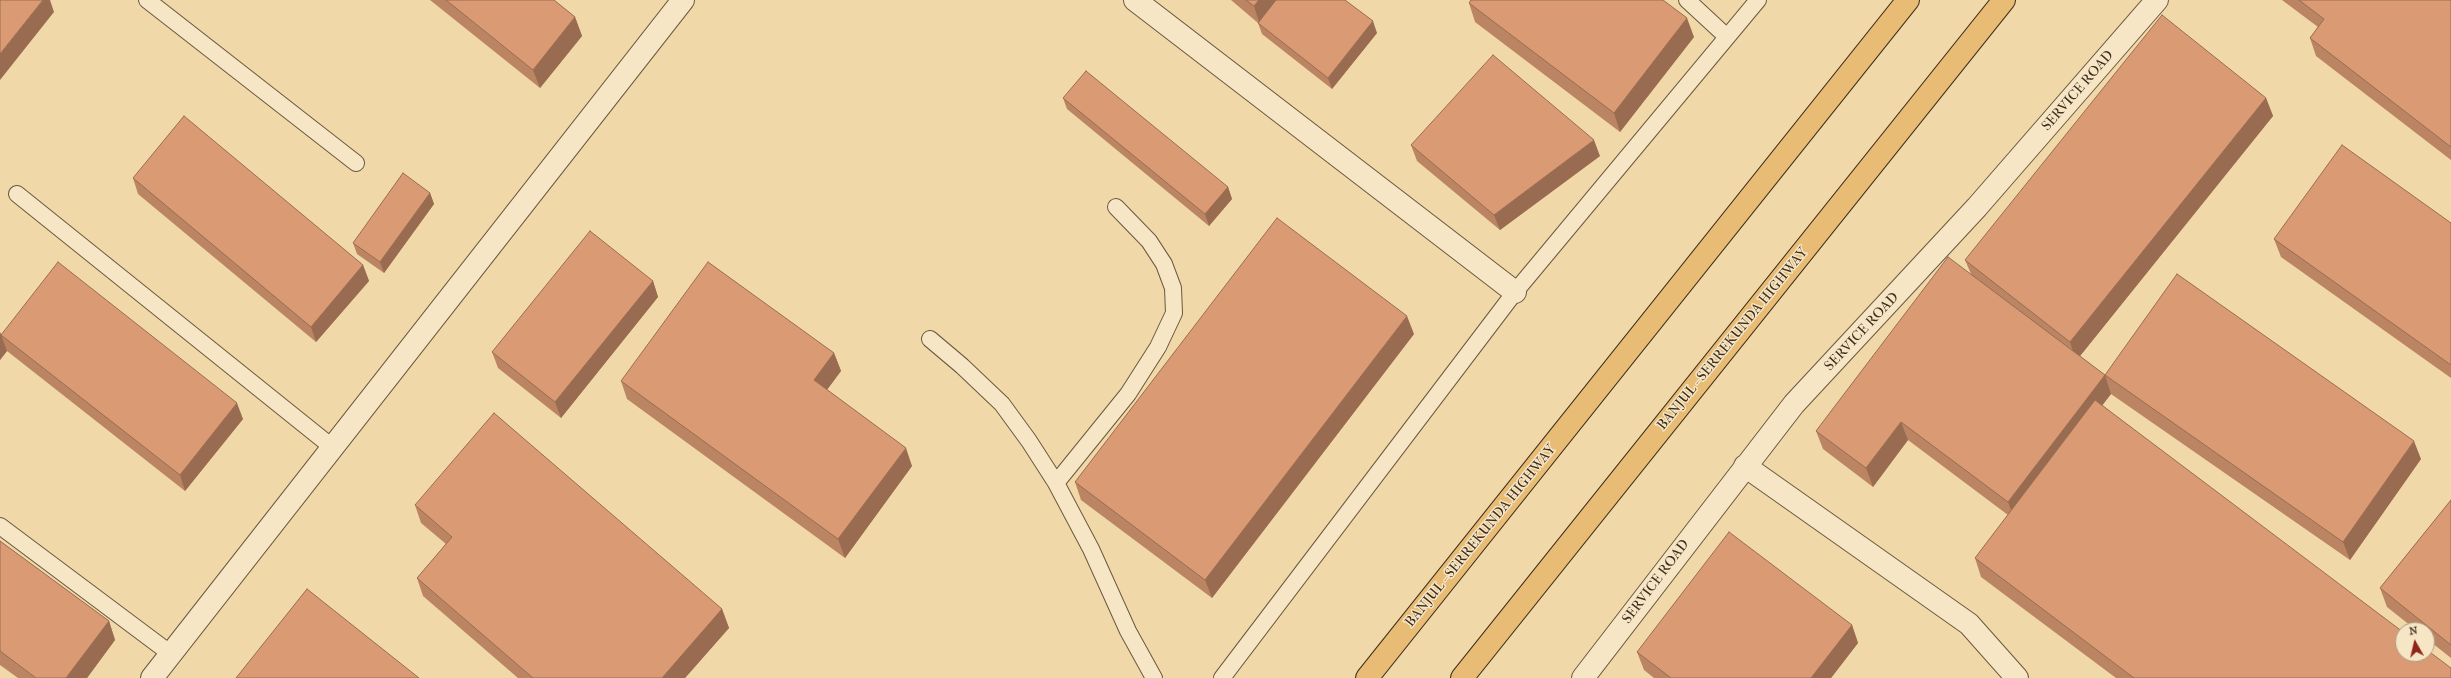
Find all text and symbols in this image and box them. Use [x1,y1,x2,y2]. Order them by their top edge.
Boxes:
street label: SERVICE ROAD [2039,47,2117,135]
street label: BANJUL - SERREKUNDA HIGHWAY [1654,244,1812,434]
street label: SERVICE ROAD [1821,289,1903,375]
street label: BANJUL - SERREKUNDA HIGHWAY [1402,441,1560,631]
street label: SERVICE ROAD [1619,537,1693,627]
north arrow [2395,622,2435,662]
text: N [2408,624,2418,638]

